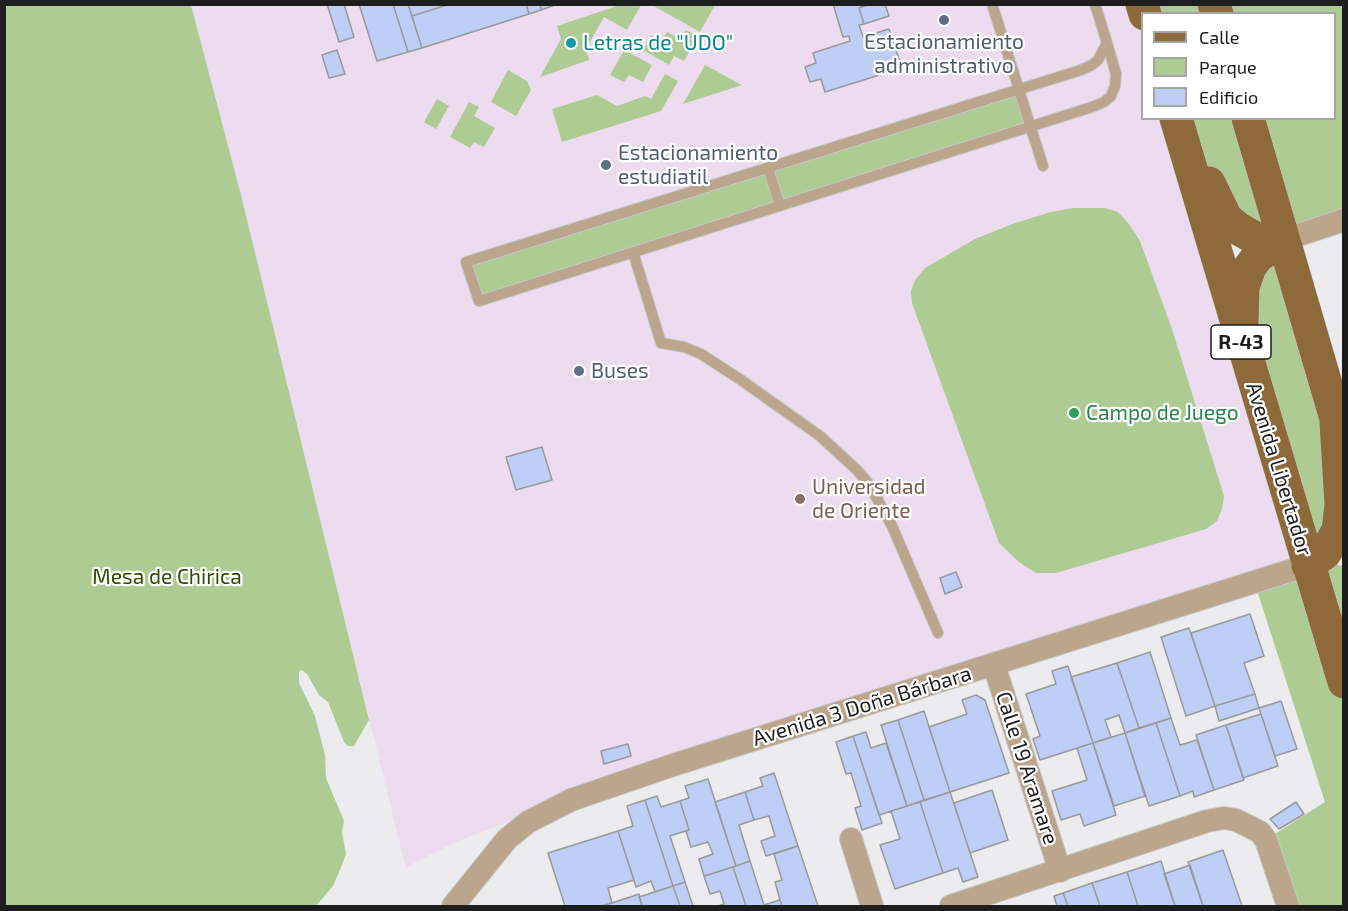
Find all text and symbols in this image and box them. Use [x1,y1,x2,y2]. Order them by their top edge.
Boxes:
legend [1141,12,1336,120]
marker: Estacionamiento administrativo [937,13,951,27]
text: Calle [1199,26,1240,48]
place label: Estacionamiento administrativo [864,29,1024,79]
place label: Letras de "UDO" [583,30,733,56]
marker: Letras de "UDO" [564,36,578,50]
text: Parque [1199,56,1257,78]
text: Edificio [1199,86,1258,108]
place label: Estacionamiento estudiatil [618,140,778,190]
marker: Estacionamiento estudiatil [599,158,613,172]
road number: R-43 [1211,325,1271,359]
place label: Buses [591,358,649,384]
marker: Buses [572,364,586,378]
street label: Avenida Libertador [1241,379,1317,559]
place label: Campo de Juego [1086,400,1239,426]
marker: Campo de Juego [1067,406,1081,420]
place label: Universidad de Oriente [812,474,926,524]
marker: Universidad de Oriente [793,492,807,506]
park label: Mesa de Chirica [92,564,242,590]
street label: Avenida 3 Doña Bárbara [749,661,975,751]
street label: Calle 19 Aramare [990,688,1064,848]

